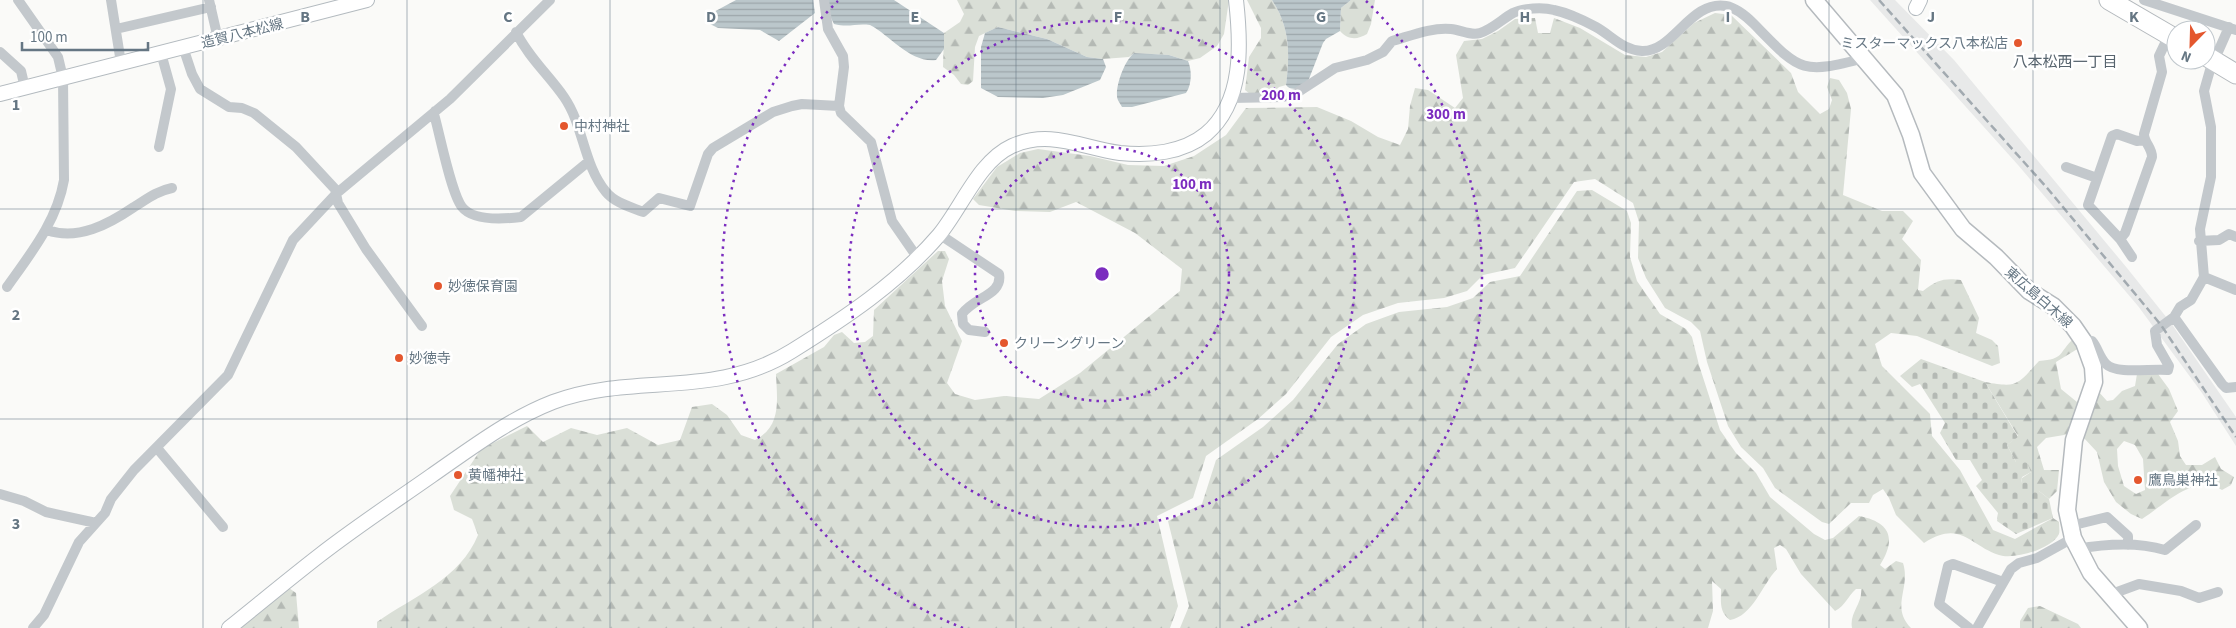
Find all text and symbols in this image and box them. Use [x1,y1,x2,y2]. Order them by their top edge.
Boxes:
text: B [300,6,310,28]
text: C [503,6,513,28]
text: D [706,6,716,28]
text: E [911,6,919,28]
text: F [1114,6,1122,28]
text: G [1316,6,1326,28]
text: H [1520,6,1530,28]
text: I [1726,6,1730,28]
text: J [1927,6,1935,28]
text: K [2129,6,2139,28]
street label: 造賀八本松線 [199,14,285,54]
scale bar [22,20,149,52]
north arrow [2166,20,2216,70]
text: 100 m [30,27,68,48]
place label: ミスターマックス八本松店 [1840,34,2008,54]
marker: ミスターマックス八本松店 [2012,37,2024,49]
text: N [2178,45,2195,67]
district label: 八本松西一丁目 [2012,52,2118,73]
text: 200 m [1261,85,1301,106]
text: 1 [12,94,20,116]
text: 300 m [1426,104,1466,125]
place label: 中村神社 [574,117,630,137]
marker: 中村神社 [558,120,570,132]
text: 100 m [1172,174,1212,195]
street label: 東広島白木線 [2000,263,2077,333]
centre of rings [1093,265,1111,283]
place label: 妙徳保育園 [448,277,518,297]
marker: 妙徳保育園 [432,280,444,292]
text: 2 [12,304,20,326]
place label: クリーングリーン [1014,334,1125,354]
marker: クリーングリーン [998,337,1010,349]
place label: 妙徳寺 [409,349,451,369]
marker: 妙徳寺 [393,352,405,364]
place label: 黄幡神社 [468,466,524,486]
marker: 黄幡神社 [452,469,464,481]
place label: 鷹鳥巣神社 [2148,471,2218,491]
marker: 鷹鳥巣神社 [2132,474,2144,486]
text: 3 [12,513,20,535]

